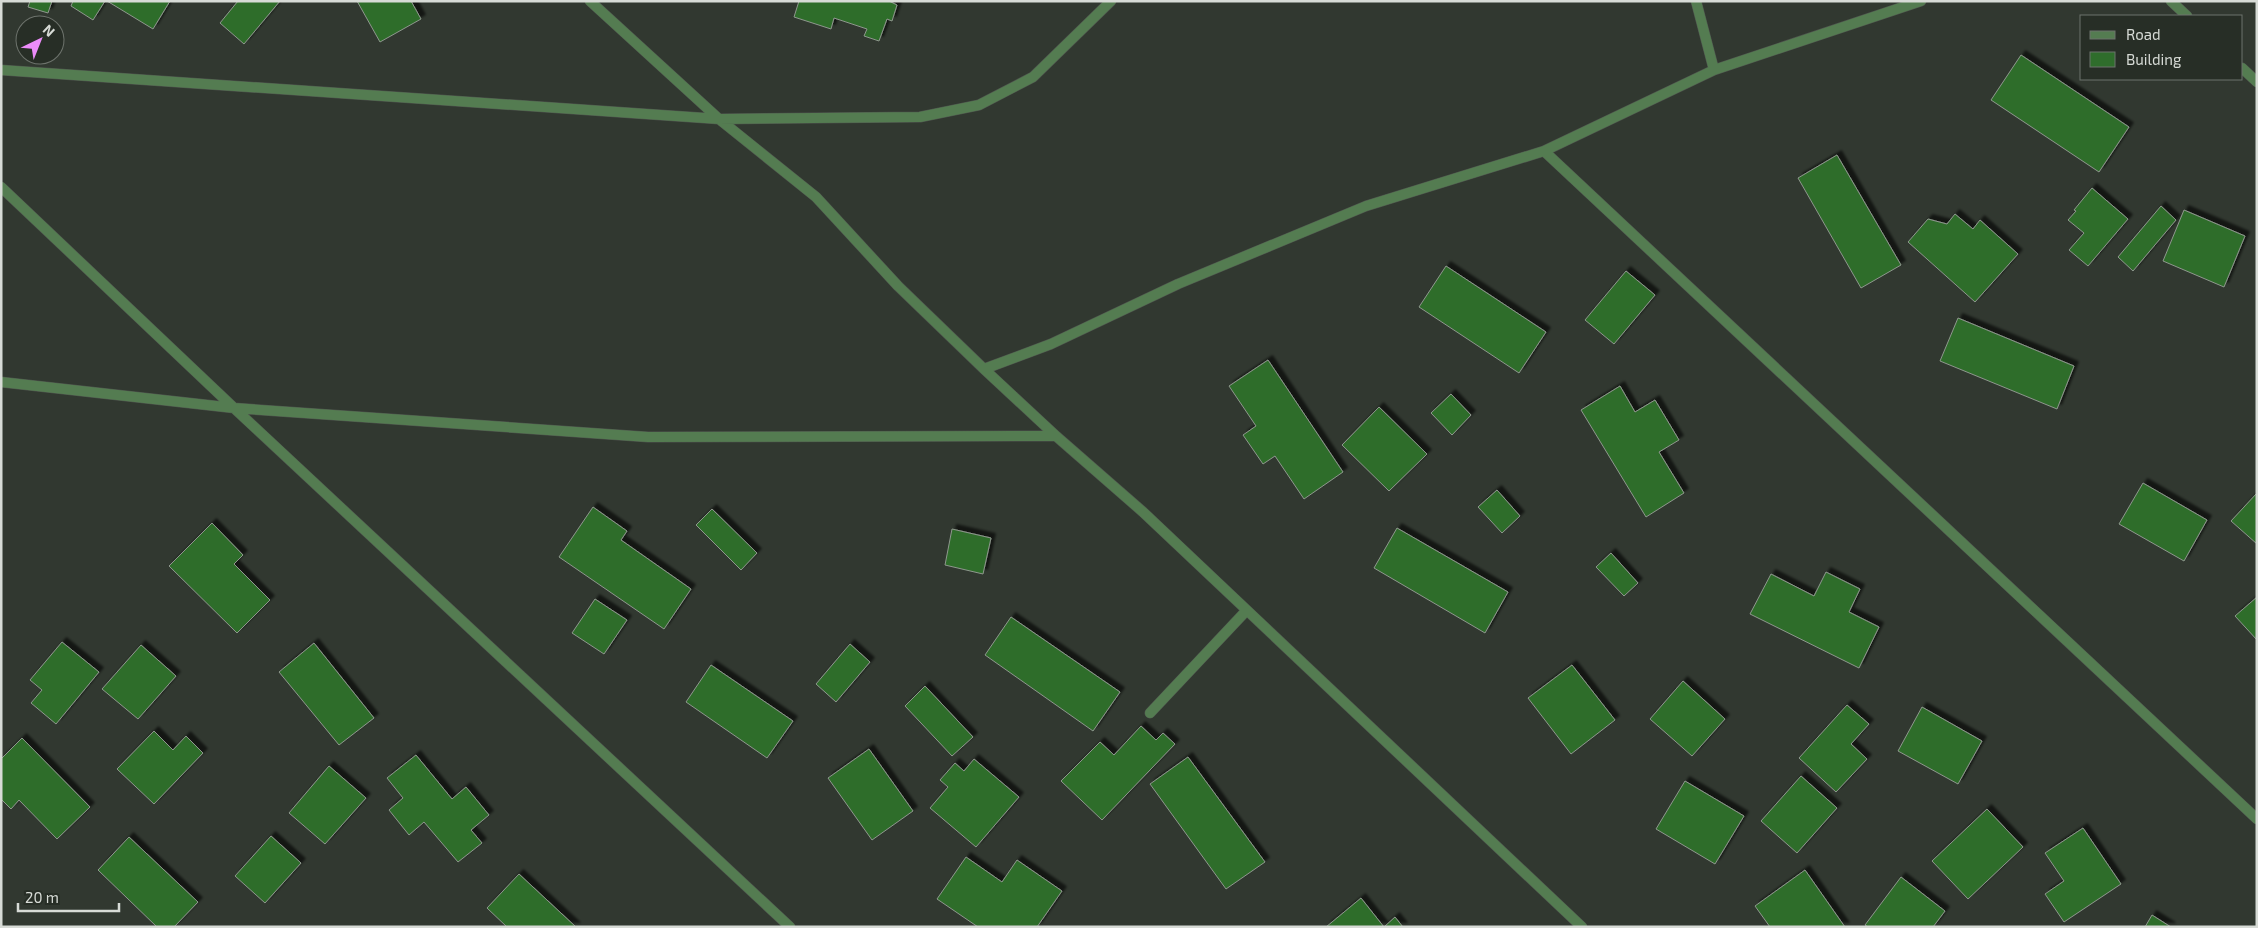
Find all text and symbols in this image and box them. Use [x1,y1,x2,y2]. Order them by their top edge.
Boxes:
north arrow [15,15,65,65]
legend [2080,15,2243,80]
text: N [40,20,59,40]
text: Road [2126,25,2161,43]
text: Building [2126,50,2182,68]
scale bar [18,880,119,912]
text: 20 m [25,888,59,906]

